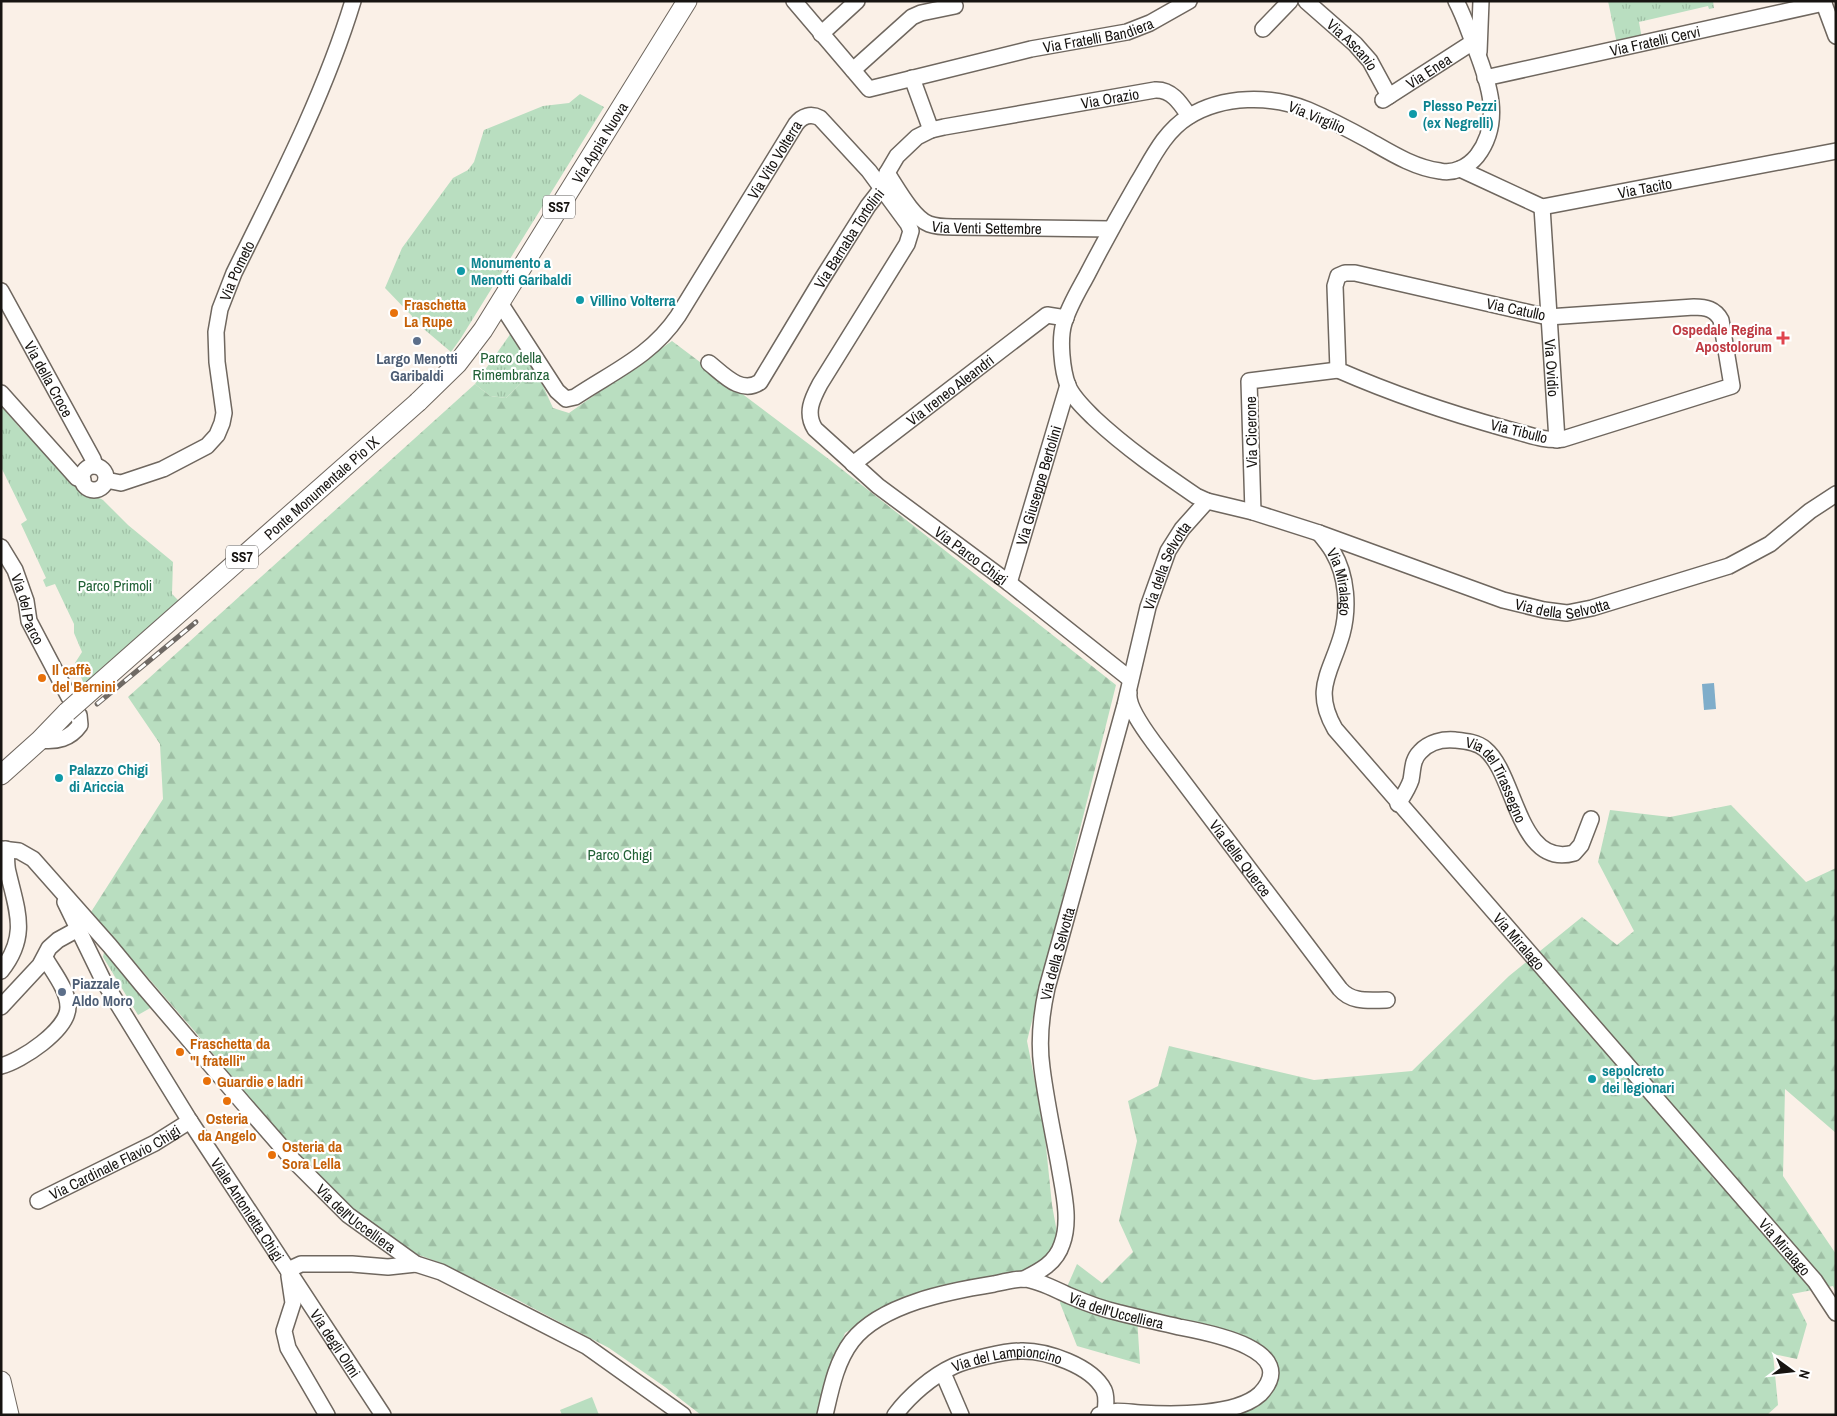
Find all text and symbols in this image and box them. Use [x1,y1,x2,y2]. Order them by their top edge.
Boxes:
street label: Via Fratelli Bandiera [1041,12,1156,57]
street label: Via Ascanio [1323,14,1384,74]
street label: Via Fratelli Cervi [1608,20,1702,61]
street label: Via Enea [1402,48,1455,93]
street label: Via Orazio [1079,82,1141,113]
place label: Plesso Pezzi (ex Negrelli) [1423,95,1497,133]
street label: Via Virgilio [1285,96,1349,139]
street label: Via Appia Nuova [566,98,633,187]
marker: Plesso Pezzi (ex Negrelli) [1407,108,1419,120]
street label: Via Vito Volterra [742,116,807,203]
street label: Via Tacito [1616,172,1674,203]
street label: Via Barnaba Tortolini [808,184,889,292]
road number: SS7 [543,196,575,218]
street label: Via Venti Settembre [930,215,1042,239]
street label: Via Pometo [214,237,259,304]
place label: Monumento a Menotti Garibaldi [471,252,571,290]
marker: Monumento a Menotti Garibaldi [455,265,467,277]
place label: Villino Volterra [590,290,676,311]
street label: Via Catullo [1484,292,1548,326]
place label: Fraschetta La Rupe [404,294,466,332]
marker: Villino Volterra [574,294,586,306]
marker: Fraschetta La Rupe [388,307,400,319]
place label: Ospedale Regina Apostolorum [1672,319,1772,357]
marker: Ospedale Regina Apostolorum [1776,331,1790,345]
marker: Largo Menotti Garibaldi [411,335,423,347]
street label: Via della Croce [20,337,78,421]
street label: Via Ovidio [1540,338,1565,397]
park label: Parco della Rimembranza [472,347,550,385]
place label: Largo Menotti Garibaldi [376,348,458,386]
street label: Via Ireneo Aleandri [902,349,998,430]
street label: Via Cicerone [1240,396,1262,468]
street label: Via Tibullo [1488,414,1550,448]
street label: Via Giuseppe Bertolini [1010,423,1066,548]
street label: Ponte Monumentale Pio IX [259,431,384,544]
street label: Via della Selvotta [1137,516,1195,613]
street label: Via Parco Chigi [930,521,1013,589]
street label: Via Miralago [1322,544,1356,617]
road number: SS7 [226,546,258,568]
street label: Via del Parco [7,570,50,648]
park label: Parco Primoli [78,575,152,596]
street label: Via della Selvotta [1513,593,1612,624]
place label: Il caffè del Bernini [52,659,116,697]
marker: Il caffè del Bernini [36,672,48,684]
street label: Via del Tirassegno [1464,731,1532,826]
place label: Palazzo Chigi di Ariccia [69,759,148,797]
marker: Palazzo Chigi di Ariccia [53,772,65,784]
street label: Via delle Querce [1205,815,1277,901]
park label: Parco Chigi [588,844,652,865]
street label: Via della Selvotta [1034,905,1079,1002]
street label: Via Miralago [1489,908,1550,974]
place label: Piazzale Aldo Moro [72,973,133,1011]
marker: Piazzale Aldo Moro [56,986,68,998]
place label: Fraschetta da "I fratelli" [190,1033,270,1071]
marker: Fraschetta da "I fratelli" [174,1046,186,1058]
place label: sepolcreto dei legionari [1602,1060,1674,1098]
place label: Guardie e ladri [217,1071,303,1092]
marker: sepolcreto dei legionari [1586,1073,1598,1085]
marker: Guardie e ladri [201,1075,213,1087]
marker: Osteria da Angelo [221,1095,233,1107]
place label: Osteria da Angelo [197,1108,257,1146]
street label: Via Cardinale Flavio Chigi [46,1119,184,1204]
place label: Osteria da Sora Lella [282,1136,342,1174]
marker: Osteria da Sora Lella [266,1149,278,1161]
street label: Viale Antonietta Chigi [206,1154,289,1265]
street label: Via dell'Uccelliera [312,1179,401,1257]
street label: Via Miralago [1754,1213,1816,1280]
street label: Via dell'Uccelliera [1066,1286,1166,1334]
street label: Via degli Olmi [306,1305,366,1381]
street label: Via del Lampioncino [948,1340,1066,1376]
north arrow [1767,1346,1817,1396]
text: N [1795,1368,1814,1381]

